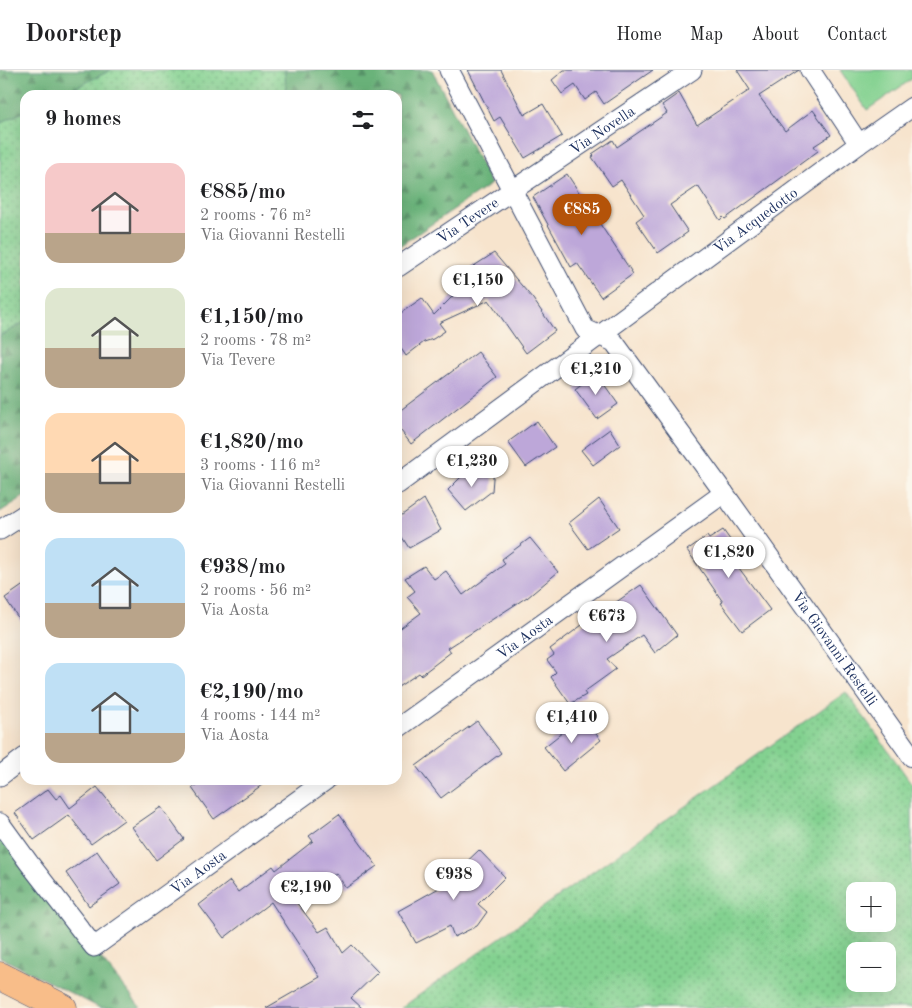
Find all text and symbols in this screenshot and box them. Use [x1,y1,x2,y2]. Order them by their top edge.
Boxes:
text: Doorstep [25,23,122,47]
text: Home [616,26,662,44]
text: Map [690,26,723,44]
text: About [751,26,799,44]
text: Contact [827,26,887,44]
street label: Via Novella [568,104,639,158]
icon: filters [349,106,377,134]
text: 9 homes [45,109,121,130]
text: €885/mo [200,182,286,203]
icon: home [85,183,145,243]
street label: Via Acquedotto [711,186,801,257]
pin: €885 [552,194,612,236]
street label: Via Tevere [435,196,502,247]
text: €885 [563,202,601,218]
text: 2 rooms · 76 m² [200,208,311,224]
text: Via Giovanni Restelli [200,228,345,244]
pin: €1,150 [437,264,519,307]
text: €1,150 [453,273,503,289]
text: €1,150/mo [200,307,304,328]
icon: home [85,308,145,368]
text: 2 rooms · 78 m² [200,333,311,349]
text: Via Tevere [200,353,275,369]
pin: €1,210 [555,354,637,396]
text: €1,210 [571,362,621,378]
text: €1,820/mo [200,432,304,453]
icon: home [85,433,145,493]
pin: €1,230 [431,446,513,488]
text: €1,230 [447,454,497,470]
text: 3 rooms · 116 m² [200,458,320,474]
text: Via Giovanni Restelli [200,478,345,494]
pin: €1,820 [688,536,770,579]
text: €1,820 [704,545,754,561]
text: €938/mo [200,557,286,578]
icon: home [85,558,145,618]
text: 2 rooms · 56 m² [200,583,311,599]
street label: Via Giovanni Restelli [788,590,879,709]
pin: €673 [577,600,637,643]
text: Via Aosta [200,603,269,619]
text: €673 [588,609,626,625]
street label: Via Aosta [495,613,557,663]
text: €2,190/mo [200,682,304,703]
icon: home [85,683,145,743]
pin: €1,410 [531,702,613,744]
text: 4 rooms · 144 m² [200,708,320,724]
text: €1,410 [547,710,597,726]
text: Via Aosta [200,728,269,744]
street label: Via Aosta [168,848,230,898]
pin: €938 [424,858,484,901]
text: €938 [435,867,473,883]
pin: €2,190 [265,872,347,914]
text: €2,190 [281,880,331,896]
map controls [846,882,896,992]
button: + [846,882,896,932]
button: − [846,942,896,992]

